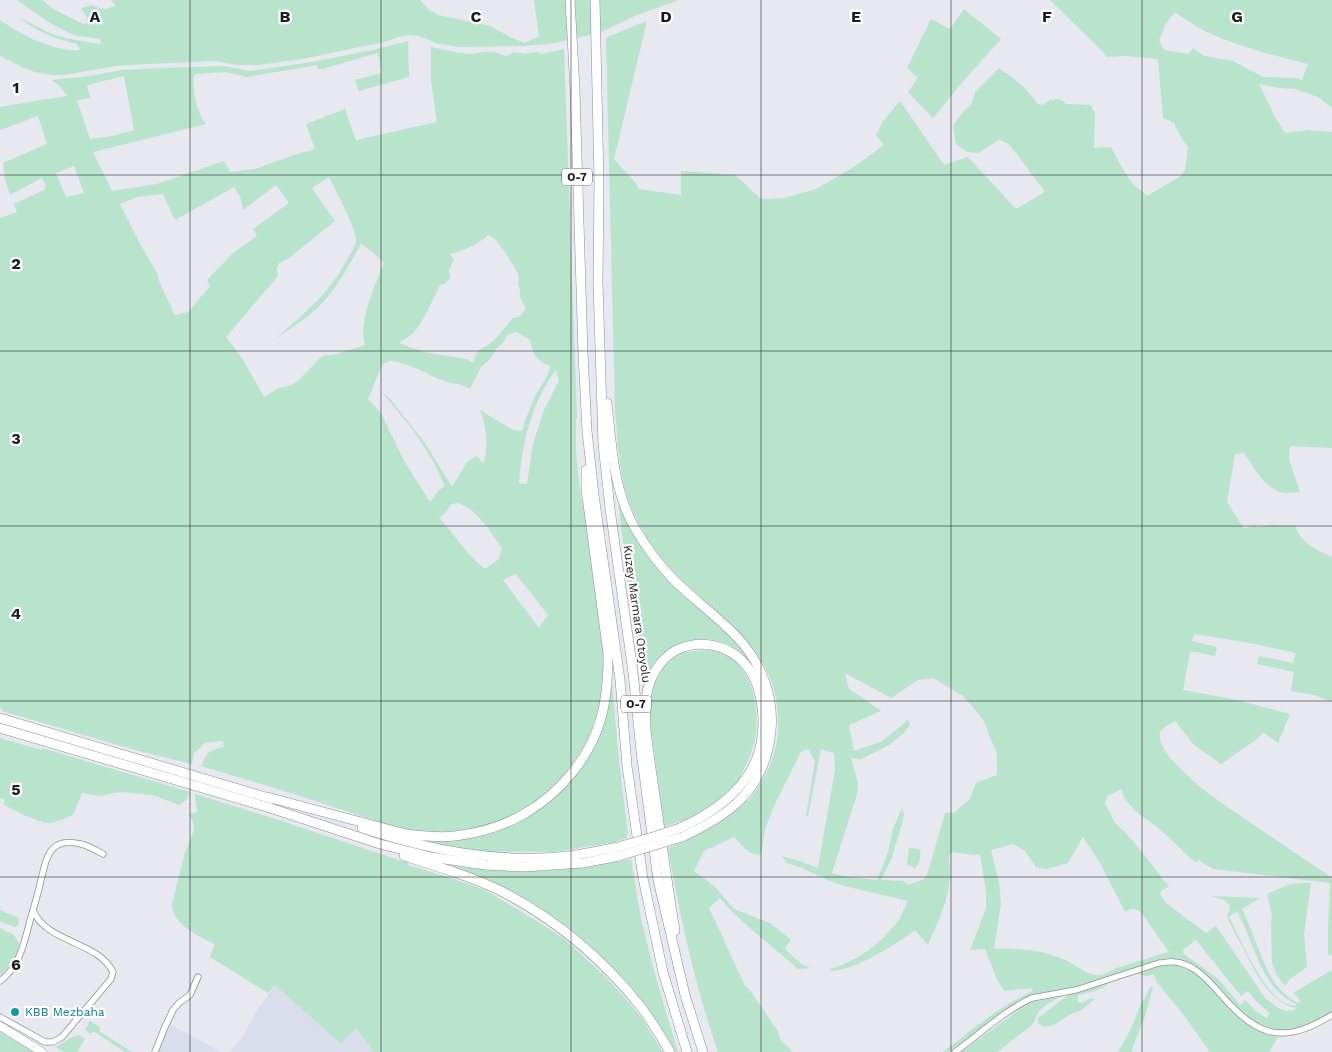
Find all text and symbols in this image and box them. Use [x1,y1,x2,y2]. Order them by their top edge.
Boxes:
text: A [90,7,101,26]
text: B [280,7,291,26]
text: C [471,7,482,26]
text: D [660,7,672,26]
text: E [851,7,861,26]
text: F [1042,7,1052,26]
text: G [1231,7,1243,26]
text: 1 [13,78,19,97]
road number: O-7 [562,168,592,186]
text: 2 [11,254,21,273]
text: 3 [11,429,21,448]
street label: Kuzey Marmara Otoyolu [620,544,654,684]
text: 4 [11,604,21,623]
road number: O-7 [621,696,651,712]
text: 5 [11,780,21,799]
text: 6 [11,955,21,974]
place label: KBB Mezbaha [25,1005,105,1019]
marker: KBB Mezbaha [9,1006,21,1018]

